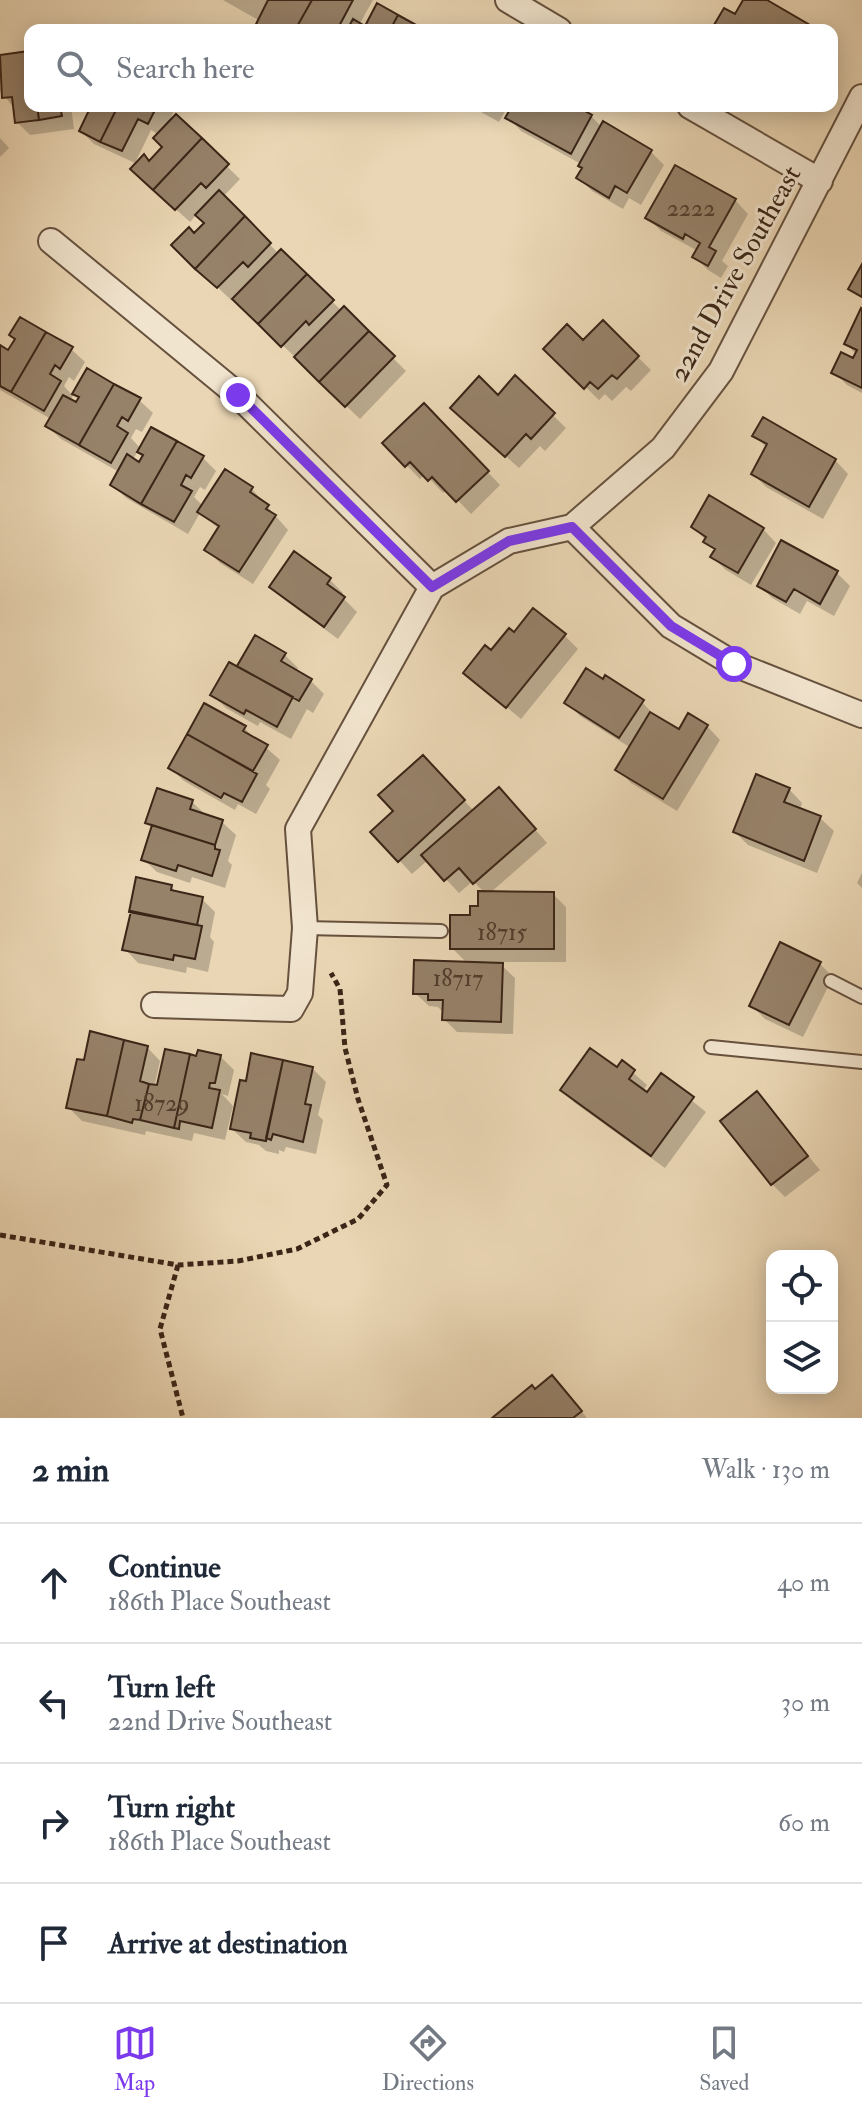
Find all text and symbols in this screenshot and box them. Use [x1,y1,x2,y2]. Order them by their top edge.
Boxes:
search box [24,24,838,112]
icon: search [52,46,96,90]
text: Search here [116,50,255,87]
street label: 22nd Drive Southeast [661,160,809,388]
house number: 2222 [667,193,715,224]
route end [220,377,256,413]
route start [716,646,752,682]
house number: 18715 [477,917,527,948]
house number: 18717 [433,963,483,994]
house number: 18729 [134,1088,190,1119]
map controls [766,1250,838,1394]
button: locate [766,1250,838,1322]
button: layers [766,1322,838,1394]
text: 2 min [32,1449,109,1492]
text: Walk · 130 m [702,1454,830,1486]
text: Continue [108,1549,221,1586]
icon: ahead [32,1561,76,1605]
text: 40 m [777,1567,830,1599]
text: 186th Place Southeast [108,1586,331,1618]
text: Turn left [108,1669,215,1706]
icon: left [32,1681,76,1725]
text: 30 m [781,1687,830,1719]
text: 22nd Drive Southeast [108,1706,332,1738]
text: Turn right [108,1789,235,1826]
icon: right [32,1801,76,1845]
text: 60 m [778,1807,830,1839]
text: 186th Place Southeast [108,1826,331,1858]
icon: arrive [32,1921,76,1965]
text: Arrive at destination [108,1925,348,1962]
tab: Map [113,2021,157,2097]
tab: Directions [382,2021,474,2097]
tab: Saved [699,2021,749,2097]

